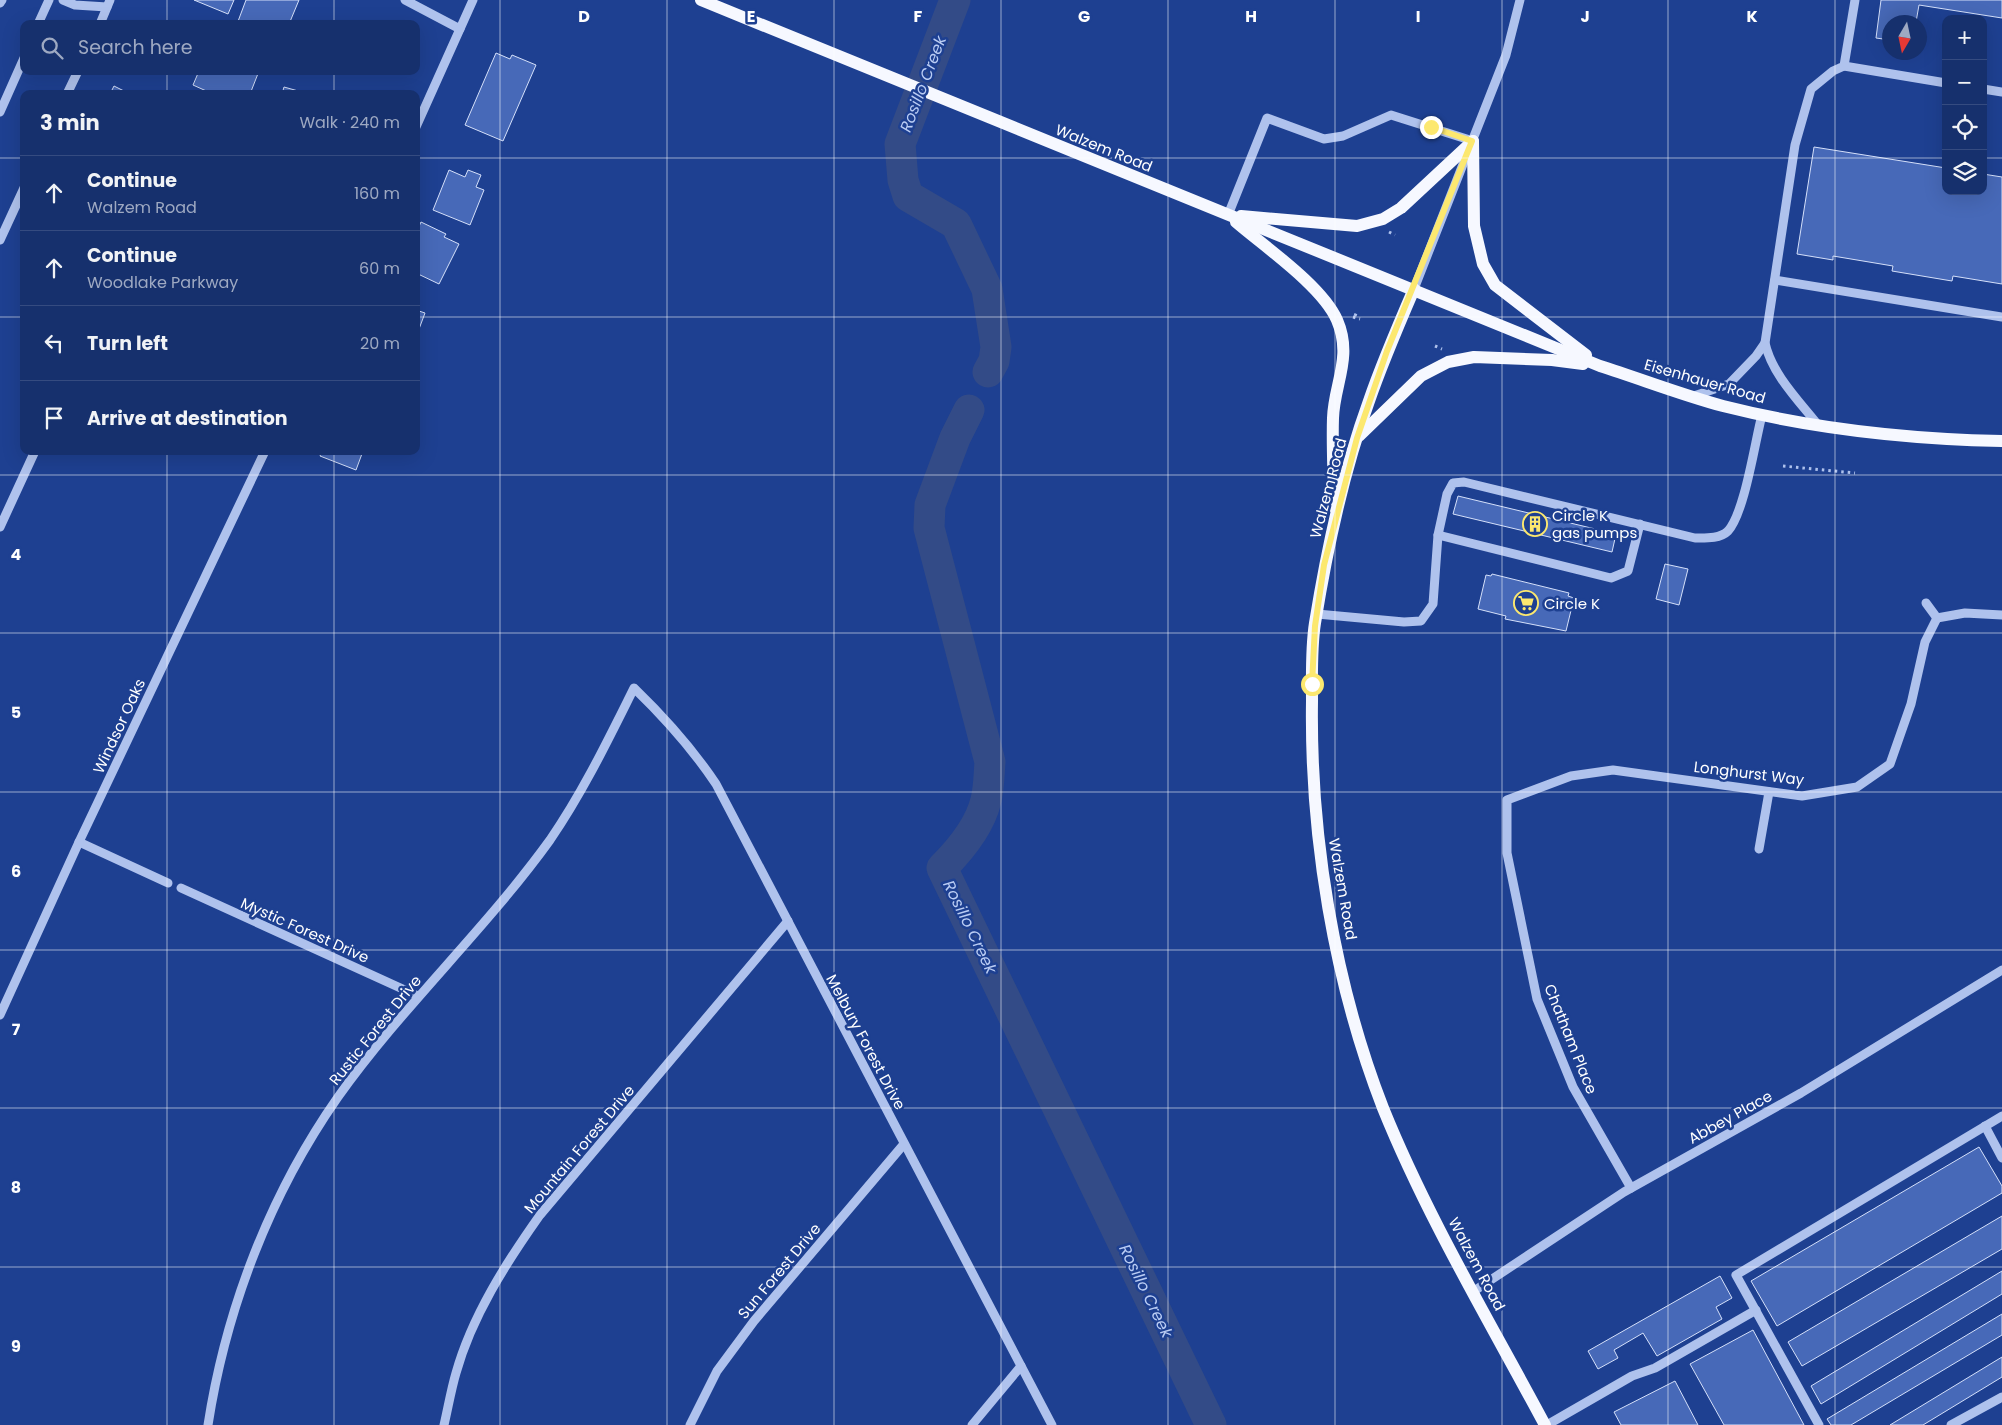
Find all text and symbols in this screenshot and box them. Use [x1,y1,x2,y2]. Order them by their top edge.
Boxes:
text: D [578,5,590,28]
text: E [747,5,755,28]
text: F [914,5,923,28]
text: G [1078,5,1090,28]
text: H [1245,5,1257,28]
text: I [1416,5,1420,28]
text: J [1580,5,1590,28]
text: K [1746,5,1758,28]
north arrow [1882,15,1927,60]
map controls [1942,15,1987,195]
button: + [1942,15,1987,60]
search box [20,20,420,75]
water label: Rosillo Creek [894,32,952,136]
icon: search [38,34,66,62]
text: Search here [78,34,192,61]
button: − [1942,60,1987,105]
button: locate [1942,105,1987,150]
text: 3 min [40,108,100,137]
text: Walk · 240 m [299,111,400,134]
route end [1420,116,1443,139]
street label: Walzem Road [1052,119,1156,177]
button: layers [1942,150,1987,195]
text: Continue [87,167,177,194]
icon: ahead [40,179,68,207]
text: 160 m [354,182,400,205]
text: Walzem Road [87,196,197,219]
text: Continue [87,242,177,269]
icon: ahead [40,254,68,282]
text: 60 m [359,257,400,280]
text: Woodlake Parkway [87,271,238,294]
icon: left [40,329,68,357]
text: Turn left [87,330,168,357]
text: 20 m [360,332,400,355]
street label: Eisenhauer Road [1642,354,1768,408]
icon: arrive [40,404,68,432]
text: Arrive at destination [87,405,288,432]
street label: Walzem Road [1305,436,1351,540]
place label: Circle K gas pumps [1552,505,1637,543]
building icon: Circle K gas pumps [1522,511,1548,537]
text: 4 [11,543,22,566]
supermarket icon: Circle K [1513,590,1539,616]
place label: Circle K [1544,593,1600,614]
route start [1301,673,1324,696]
street label: Windsor Oaks [88,675,150,777]
text: 5 [11,701,21,724]
street label: Longhurst Way [1693,756,1806,790]
street label: Walzem Road [1324,836,1362,942]
text: 6 [11,860,21,883]
water label: Rosillo Creek [937,876,1003,978]
street label: Mystic Forest Drive [238,892,372,968]
street label: Rustic Forest Drive [324,971,426,1089]
street label: Melbury Forest Drive [821,971,911,1113]
street label: Chatham Place [1539,981,1603,1097]
text: 7 [12,1018,21,1041]
street label: Mountain Forest Drive [519,1080,639,1218]
street label: Abbey Place [1684,1085,1776,1149]
text: 8 [11,1176,21,1199]
street label: Walzem Road [1444,1214,1510,1314]
street label: Sun Forest Drive [733,1219,825,1323]
water label: Rosillo Creek [1113,1240,1179,1342]
text: 9 [11,1335,21,1358]

